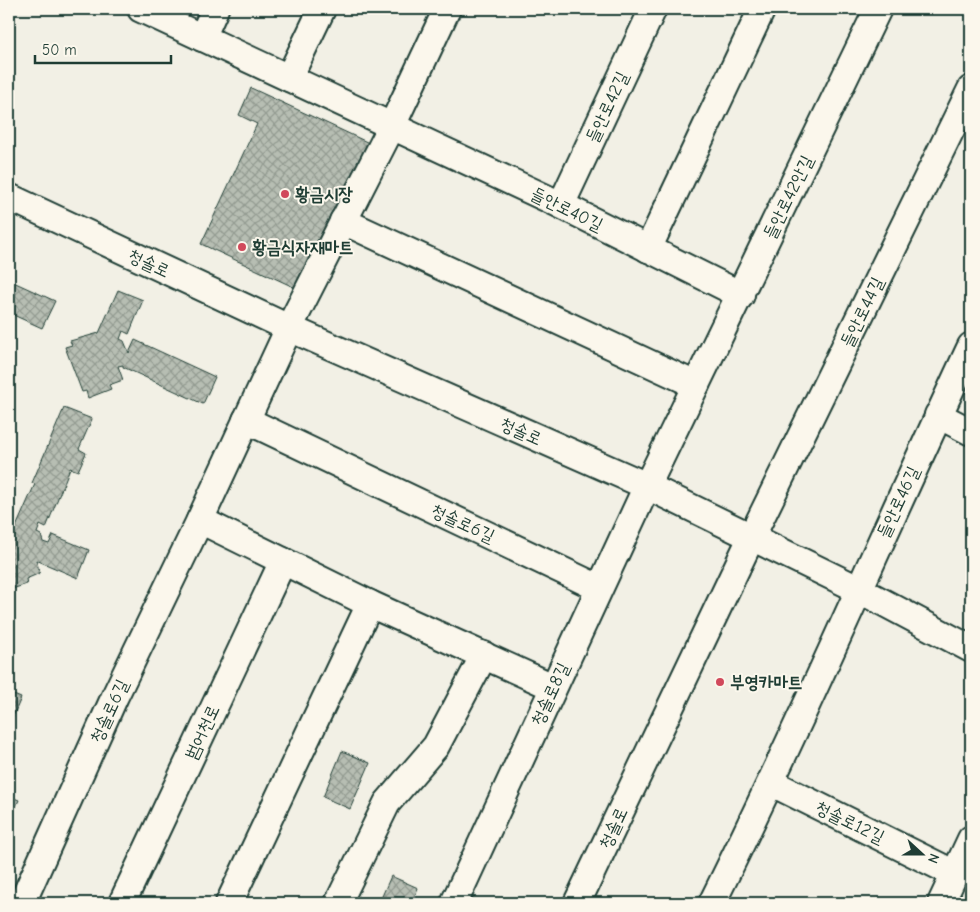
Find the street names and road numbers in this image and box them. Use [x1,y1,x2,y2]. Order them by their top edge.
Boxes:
street label: 들안로42길 [582,68,633,146]
street label: 들안로42안길 [759,151,818,243]
street label: 들안로40길 [527,183,607,236]
street label: 청솔로 [125,245,173,282]
street label: 들안로44길 [836,273,889,351]
street label: 청솔로 [497,413,545,450]
street label: 들안로46길 [873,463,924,541]
street label: 청솔로6길 [428,500,498,547]
street label: 청솔로8길 [527,659,574,729]
street label: 청솔로6길 [86,676,133,746]
street label: 범어천로 [181,702,224,763]
street label: 청솔로12길 [812,797,888,848]
street label: 청솔로 [595,804,632,852]

